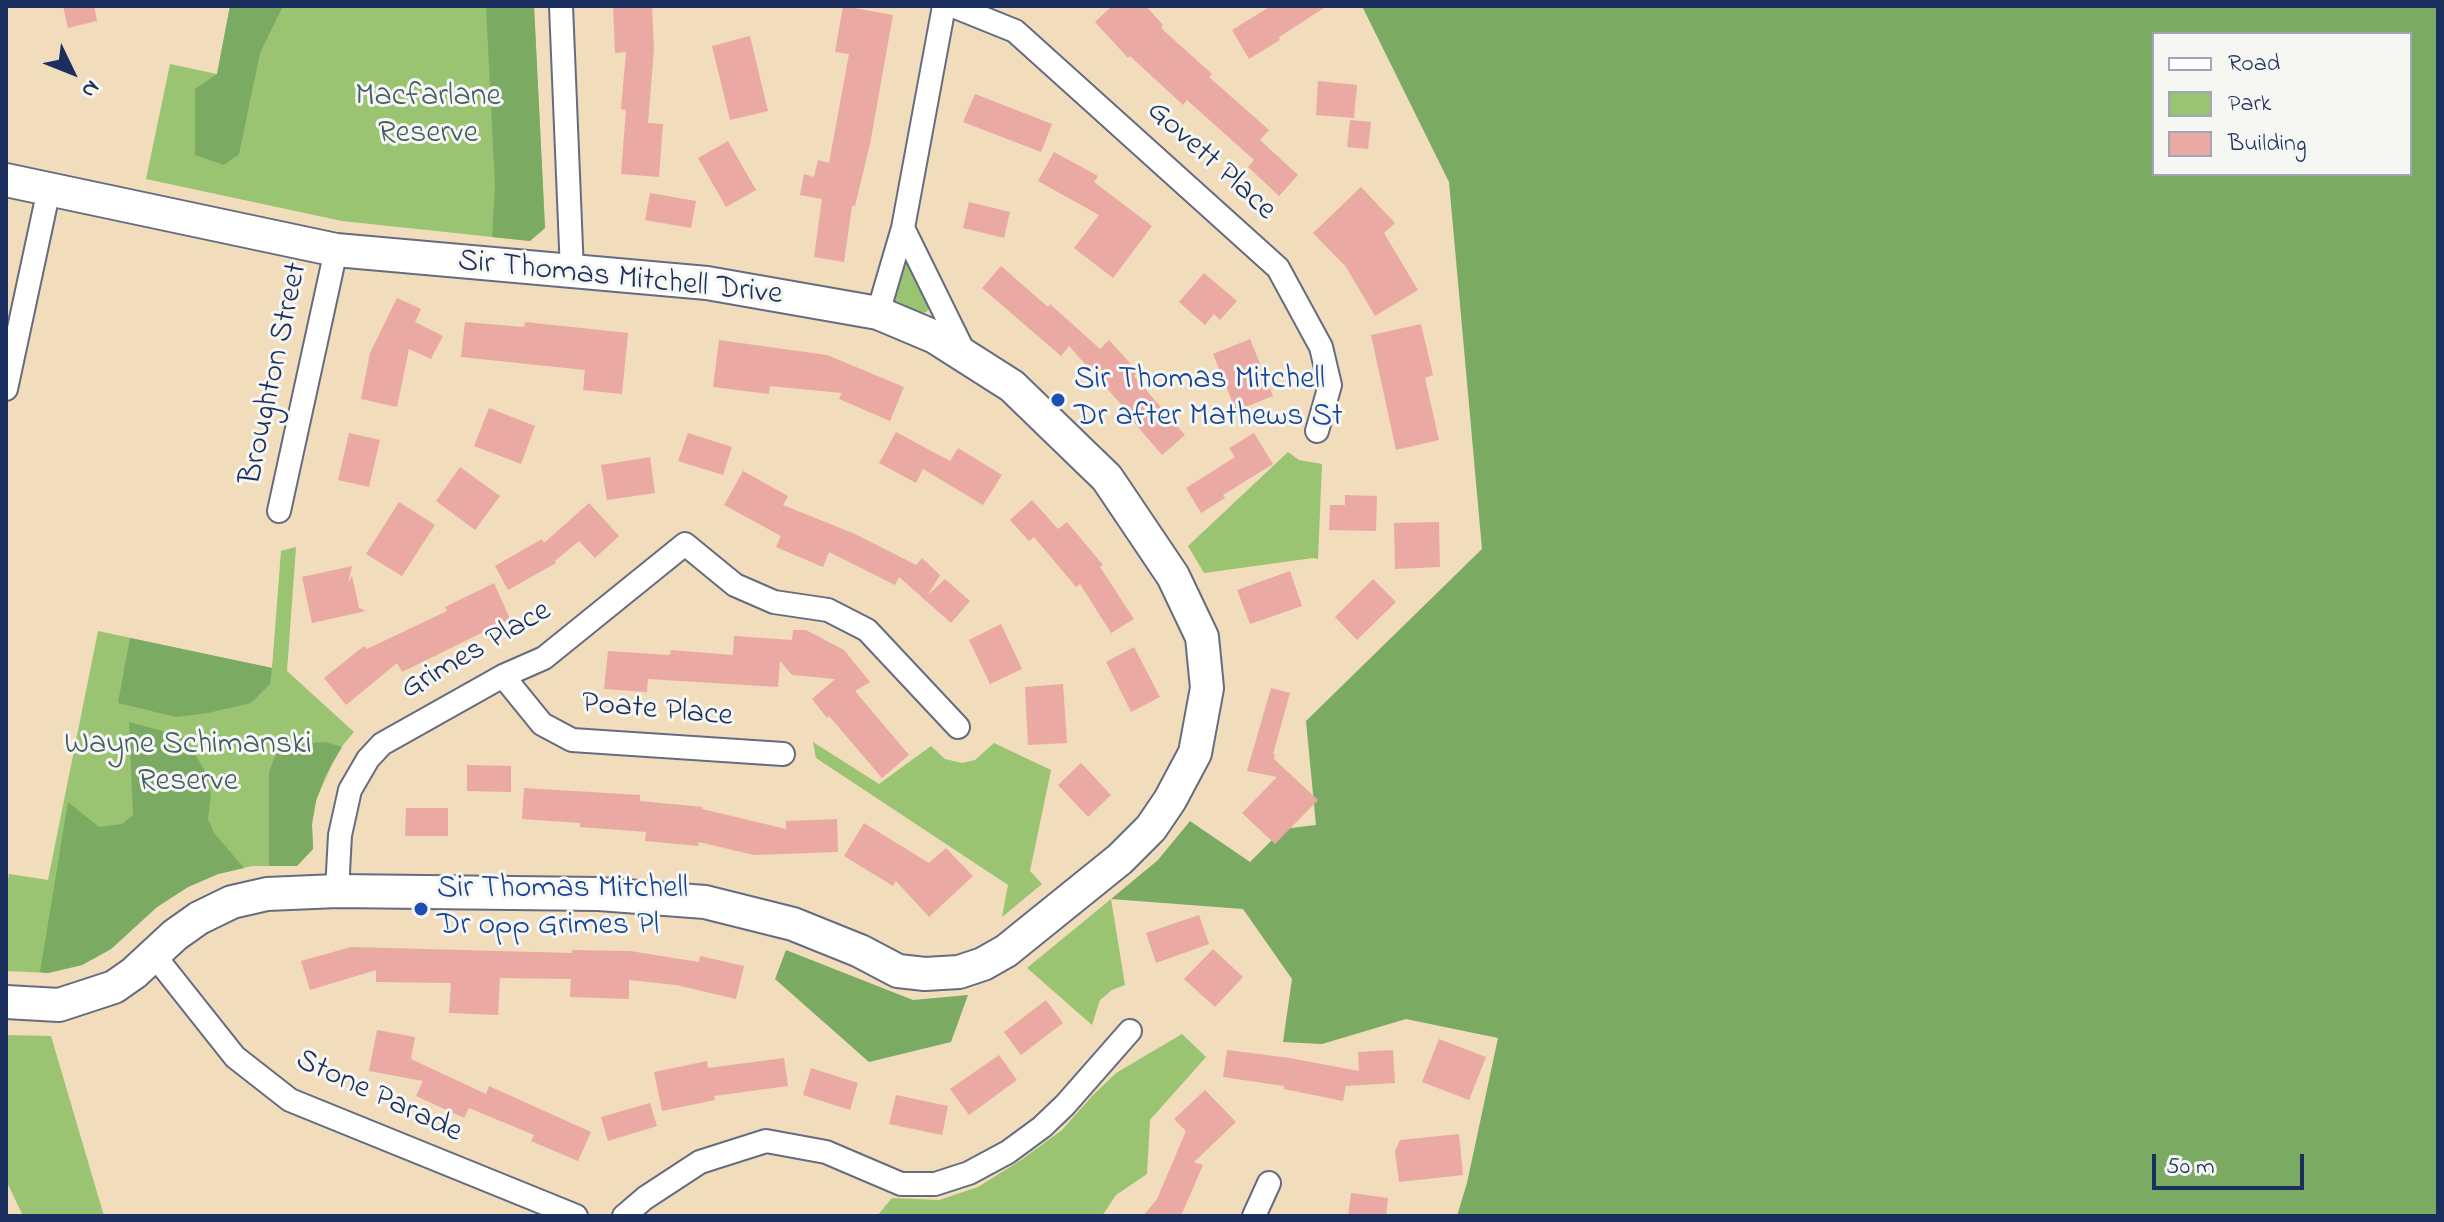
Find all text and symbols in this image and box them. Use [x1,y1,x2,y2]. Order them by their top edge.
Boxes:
north arrow [32,32,112,112]
legend [2152,32,2412,176]
text: Road [2228,47,2280,82]
text: N [73,72,106,105]
park label: Macfarlane Reserve [355,80,501,155]
text: Park [2228,87,2271,122]
street label: Govett Place [1137,94,1283,230]
text: Building [2228,127,2307,162]
street label: Sir Thomas Mitchell Drive [456,244,784,316]
street label: Broughton Street [234,259,318,489]
place label: Sir Thomas Mitchell Dr after Mathews St [1074,363,1343,438]
marker: Sir Thomas Mitchell Dr after Mathews St [1049,391,1067,409]
street label: Grimes Place [395,594,559,710]
street label: Poate Place [580,686,734,738]
park label: Wayne Schimanski Reserve [64,728,312,803]
place label: Sir Thomas Mitchell Dr opp Grimes Pl [437,872,688,947]
marker: Sir Thomas Mitchell Dr opp Grimes Pl [412,900,430,918]
street label: Stone Parade [289,1043,467,1153]
scale bar [2156,1138,2308,1188]
text: 50 m [2166,1150,2215,1185]

